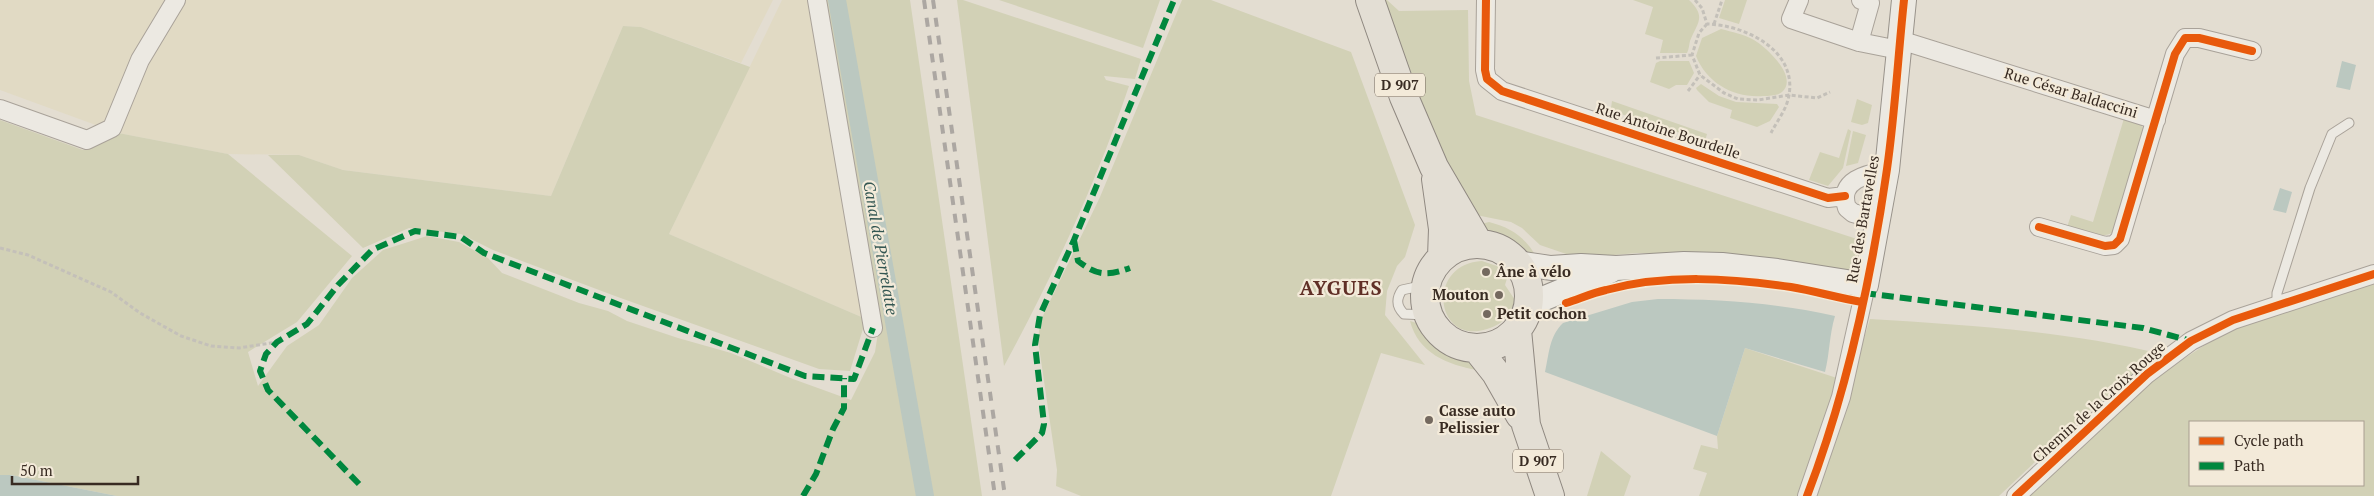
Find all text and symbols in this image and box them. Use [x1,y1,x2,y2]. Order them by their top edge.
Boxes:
street label: Rue César Baldaccini [2002,62,2140,122]
road number: D 907 [1375,74,1425,96]
street label: Rue Antoine Bourdelle [1593,97,1743,163]
street label: Rue des Bartavelles [1841,154,1883,284]
water label: Canal de Pierrelatte [858,179,904,317]
place label: Âne à vélo [1496,261,1571,281]
marker: Âne à vélo [1480,266,1492,278]
district label: AYGUES [1299,274,1383,301]
place label: Mouton [1432,284,1489,304]
marker: Mouton [1493,289,1505,301]
place label: Petit cochon [1497,303,1587,323]
marker: Petit cochon [1481,308,1493,320]
street label: Chemin de la Croix Rouge [2028,336,2169,466]
place label: Casse auto Pelissier [1439,400,1515,437]
marker: Casse auto Pelissier [1423,414,1435,426]
legend [2189,421,2364,486]
text: Cycle path [2234,430,2304,450]
road number: D 907 [1513,450,1563,472]
scale bar [12,454,139,486]
text: Path [2234,455,2265,475]
text: 50 m [20,460,53,480]

